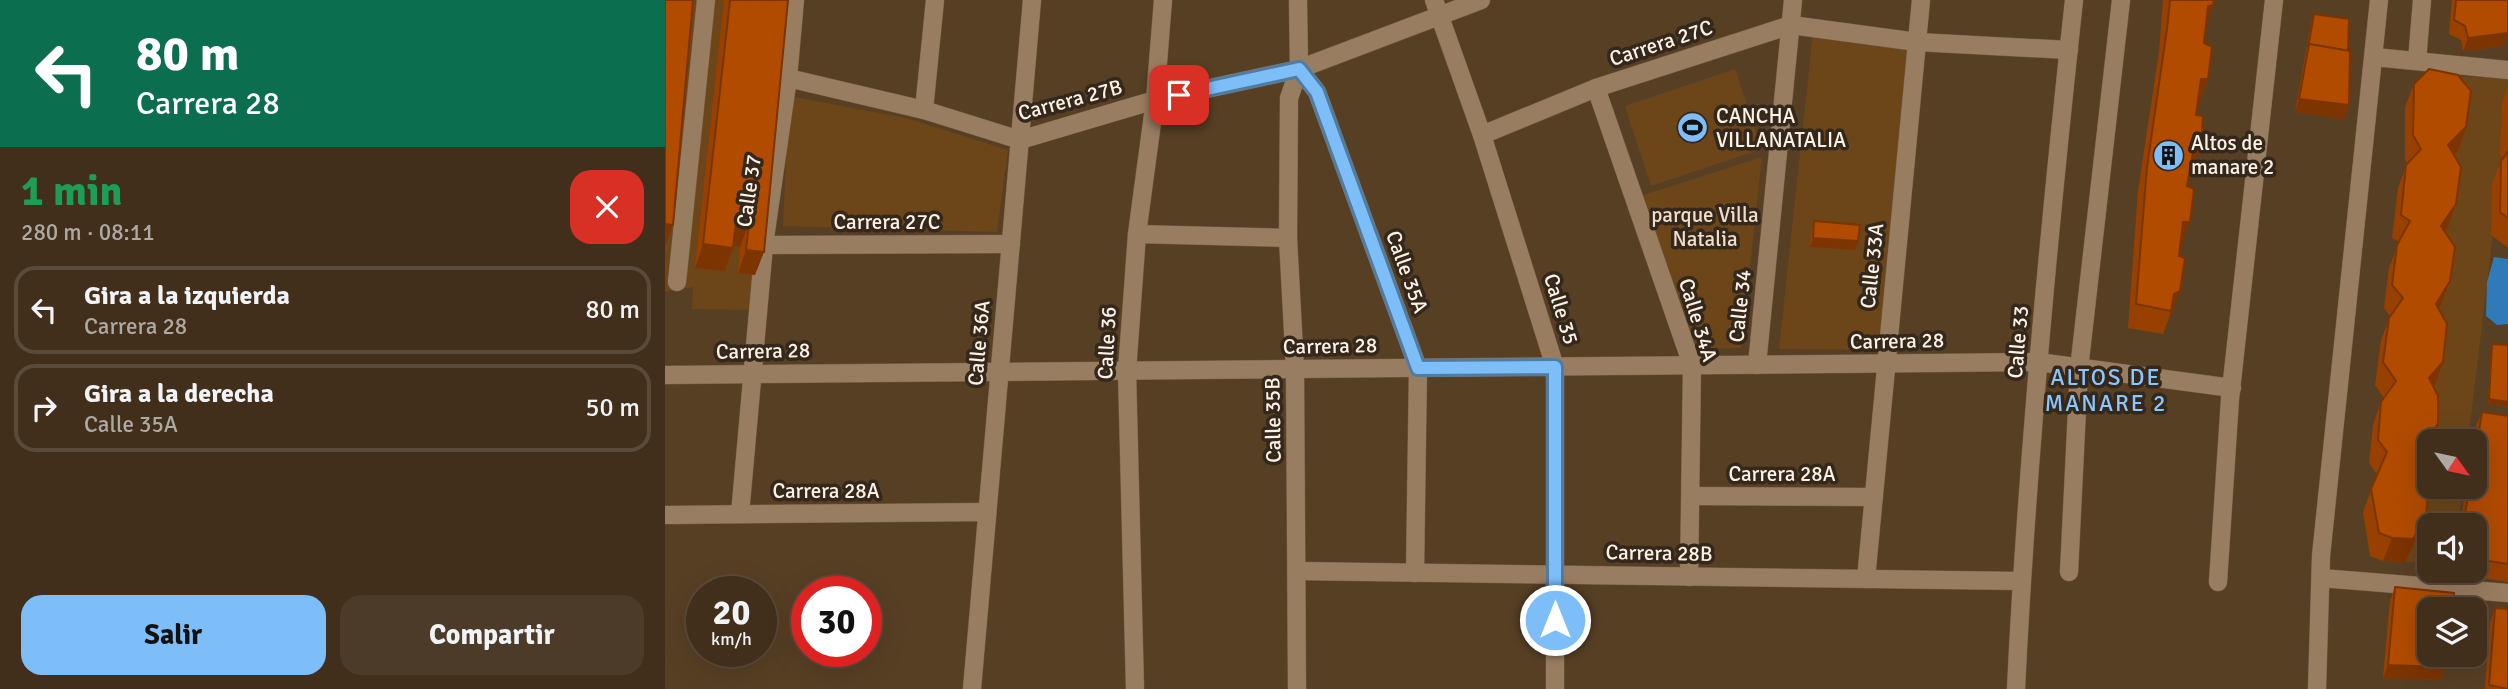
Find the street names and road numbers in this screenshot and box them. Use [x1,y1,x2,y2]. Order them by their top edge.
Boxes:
street label: Carrera 27C [1606,14,1716,72]
street label: Carrera 27B [1015,74,1125,126]
street label: Calle 37 [731,153,767,229]
street label: Carrera 27C [834,209,940,235]
street label: Calle 33A [1855,222,1889,310]
street label: Calle 35A [1380,227,1434,317]
street label: Calle 34 [1723,268,1757,344]
street label: Calle 35 [1538,270,1584,348]
street label: Calle 34A [1673,275,1723,365]
street label: Calle 36A [962,299,996,387]
street label: Calle 33 [2002,305,2034,379]
street label: Calle 36 [1092,306,1122,380]
street label: Carrera 28 [1850,327,1944,355]
street label: Carrera 28 [1283,332,1377,360]
street label: Carrera 28 [716,337,810,365]
street label: Calle 35B [1259,377,1287,463]
street label: Carrera 28A [1728,461,1836,487]
street label: Carrera 28A [772,478,880,504]
street label: Carrera 28B [1605,539,1713,567]

